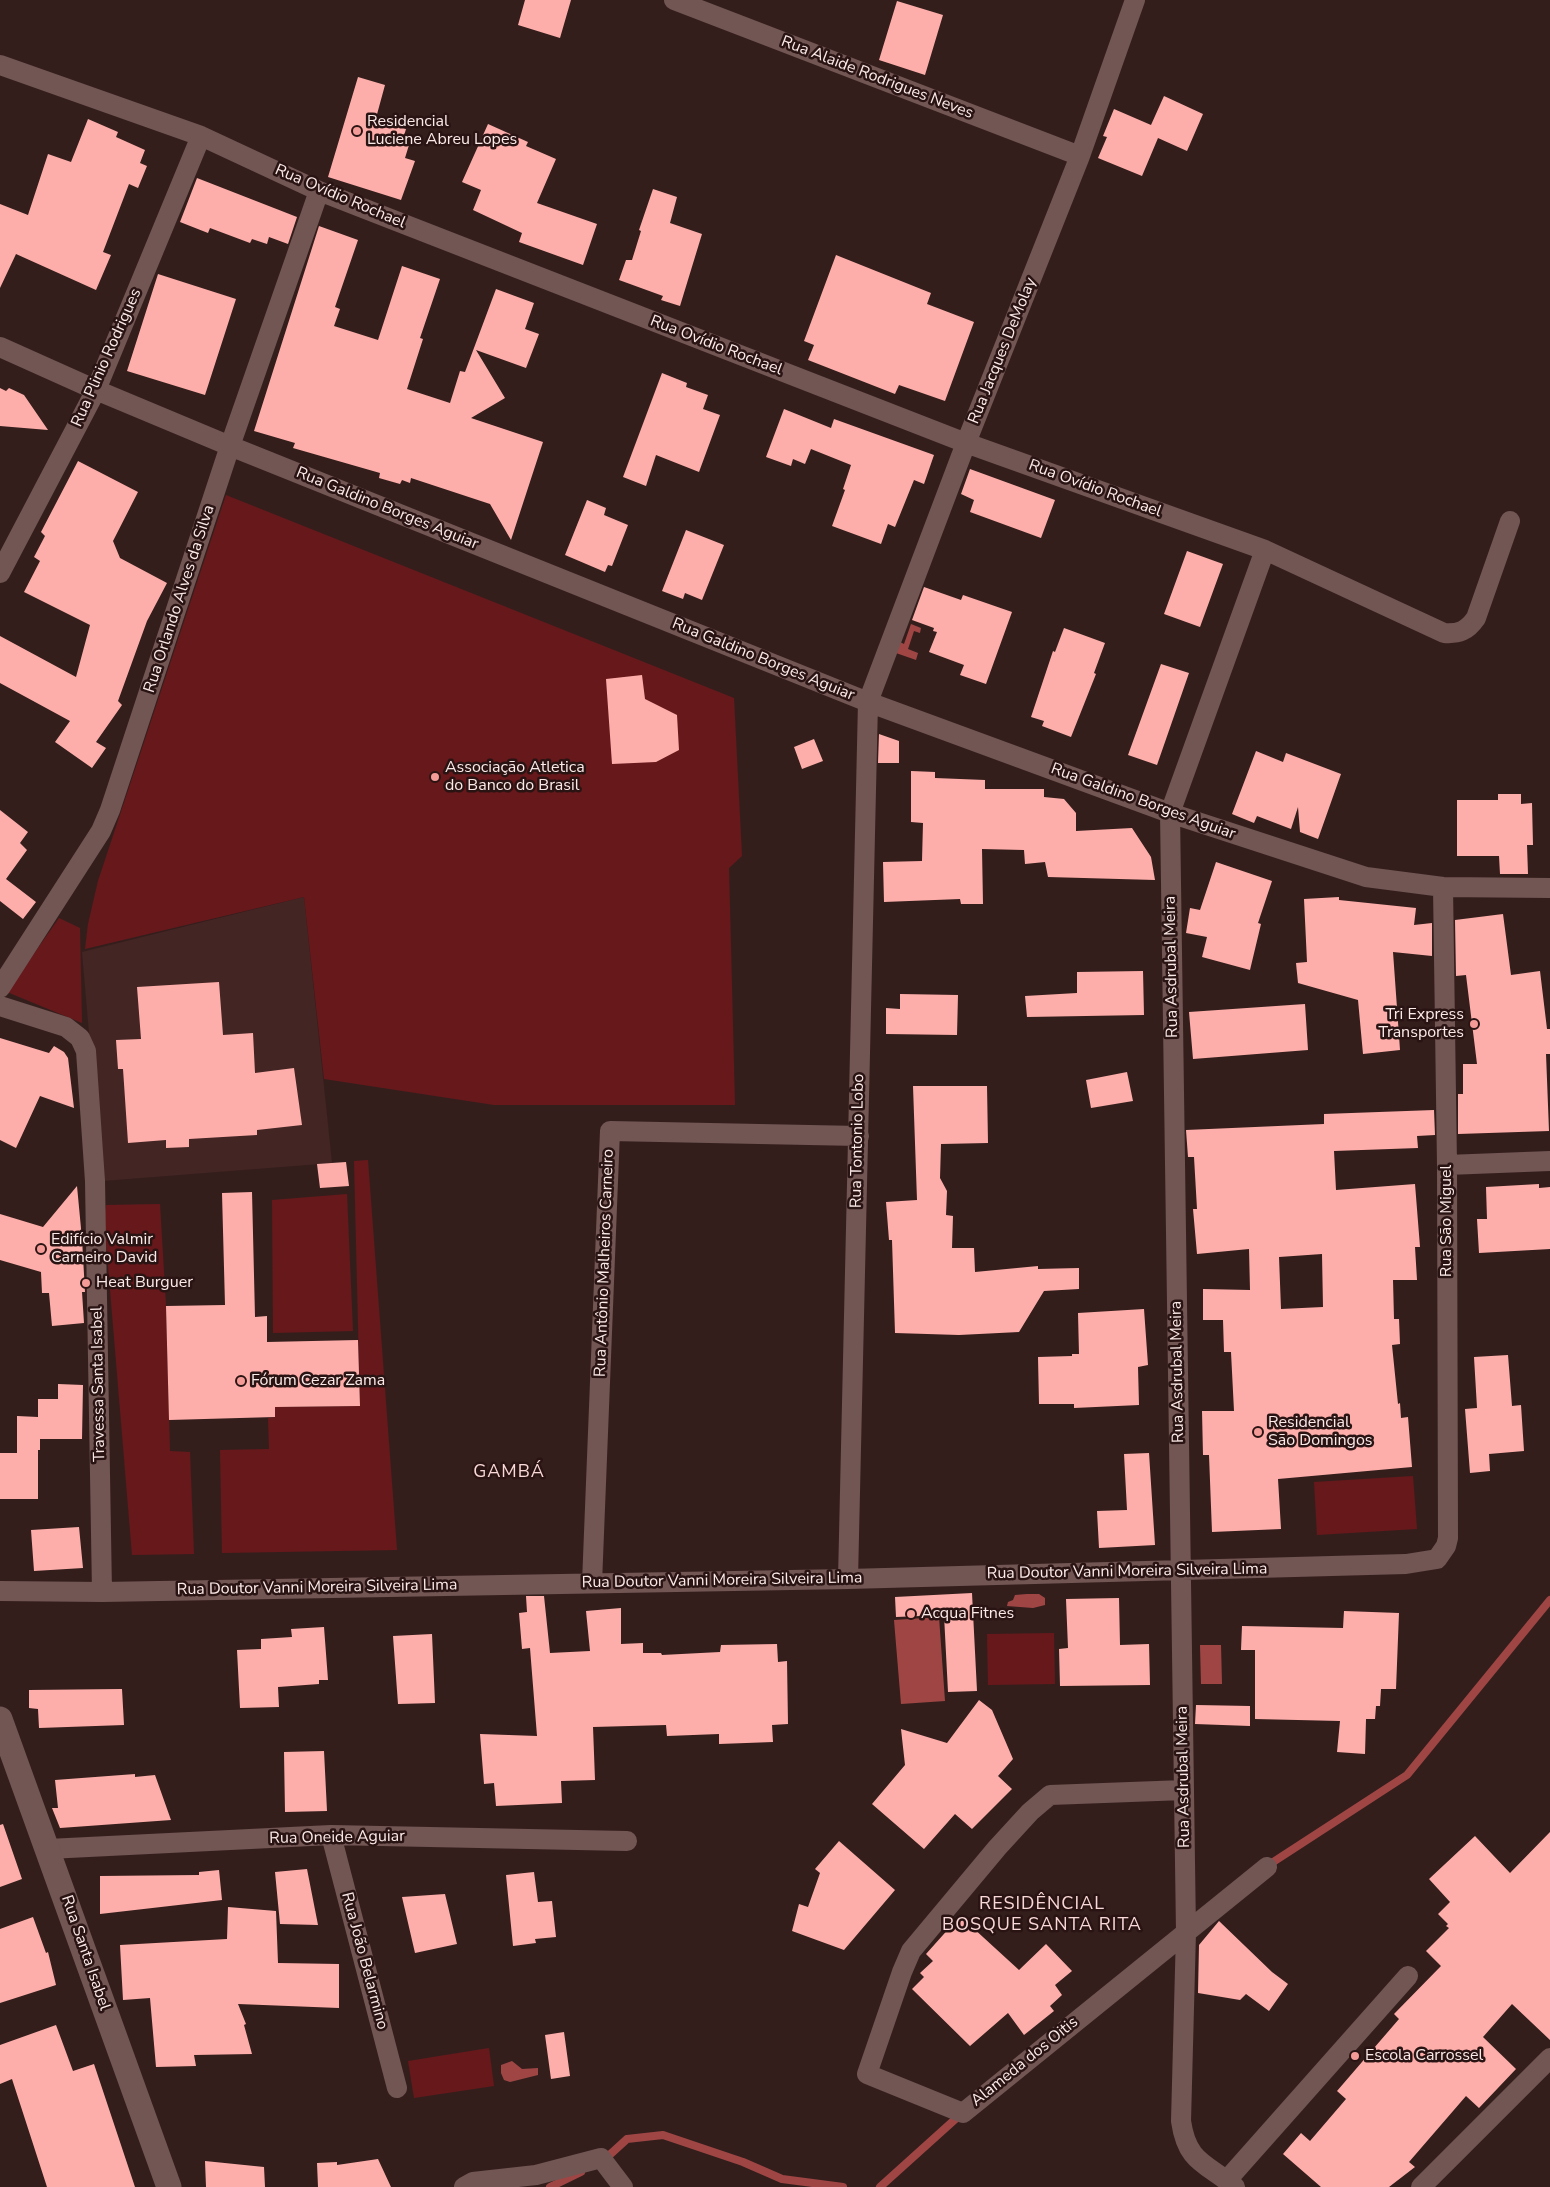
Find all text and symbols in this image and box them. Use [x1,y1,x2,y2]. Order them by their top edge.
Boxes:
street label: Rua Alaide Rodrigues Neves [778,32,976,124]
place label: Residencial Luciene Abreu Lopes [367,112,517,150]
marker: Residencial Luciene Abreu Lopes [351,125,363,137]
street label: Rua Ovídio Rochael [272,161,408,233]
street label: Rua Jacques DeMolay [965,275,1041,427]
street label: Rua Plinio Rodrigues [68,286,146,430]
street label: Rua Ovídio Rochael [647,312,785,380]
street label: Rua Ovídio Rochael [1026,456,1164,522]
street label: Rua Galdino Borges Aguiar [293,464,481,554]
street label: Rua Orlando Alves da Silva [141,503,219,695]
street label: Rua Galdino Borges Aguiar [669,615,857,705]
place label: Associação Atletica do Banco do Brasil [445,758,585,796]
street label: Rua Galdino Borges Aguiar [1048,760,1238,844]
marker: Associação Atletica do Banco do Brasil [429,771,441,783]
street label: Rua Asdrubal Meira [1161,896,1183,1038]
place label: Tri Express Transportes [1379,1005,1464,1043]
marker: Tri Express Transportes [1468,1018,1480,1030]
street label: Rua Tontonio Lobo [847,1074,869,1208]
street label: Rua Antônio Malheiros Carneiro [591,1149,619,1377]
street label: Rua São Miguel [1437,1165,1457,1277]
place label: Edifício Valmir Carneiro David [51,1230,157,1268]
marker: Edifício Valmir Carneiro David [35,1243,47,1255]
place label: Heat Burguer [96,1273,193,1293]
marker: Heat Burguer [80,1277,92,1289]
street label: Rua Asdrubal Meira [1167,1301,1189,1443]
street label: Travessa Santa Isabel [88,1306,110,1462]
place label: Fórum Cezar Zama [251,1371,385,1391]
marker: Fórum Cezar Zama [235,1375,247,1387]
place label: Residencial São Domingos [1268,1413,1373,1451]
marker: Residencial São Domingos [1252,1426,1264,1438]
district label: GAMBÁ [473,1462,545,1484]
street label: Rua Doutor Vanni Moreira Silveira Lima [986,1560,1268,1584]
street label: Rua Doutor Vanni Moreira Silveira Lima [581,1569,863,1593]
street label: Rua Doutor Vanni Moreira Silveira Lima [176,1576,458,1600]
place label: Acqua Fitnes [921,1604,1014,1624]
marker: Acqua Fitnes [905,1608,917,1620]
street label: Rua Asdrubal Meira [1173,1706,1195,1848]
street label: Rua Oneide Aguiar [269,1827,405,1849]
street label: Rua João Belarmino [336,1890,392,2032]
street label: Rua Santa Isabel [56,1893,114,2013]
district label: RESIDÊNCIAL BOSQUE SANTA RITA [940,1894,1144,1936]
street label: Alameda dos Oitis [968,2013,1082,2111]
place label: Escola Carrossel [1365,2046,1483,2066]
marker: Escola Carrossel [1349,2050,1361,2062]

